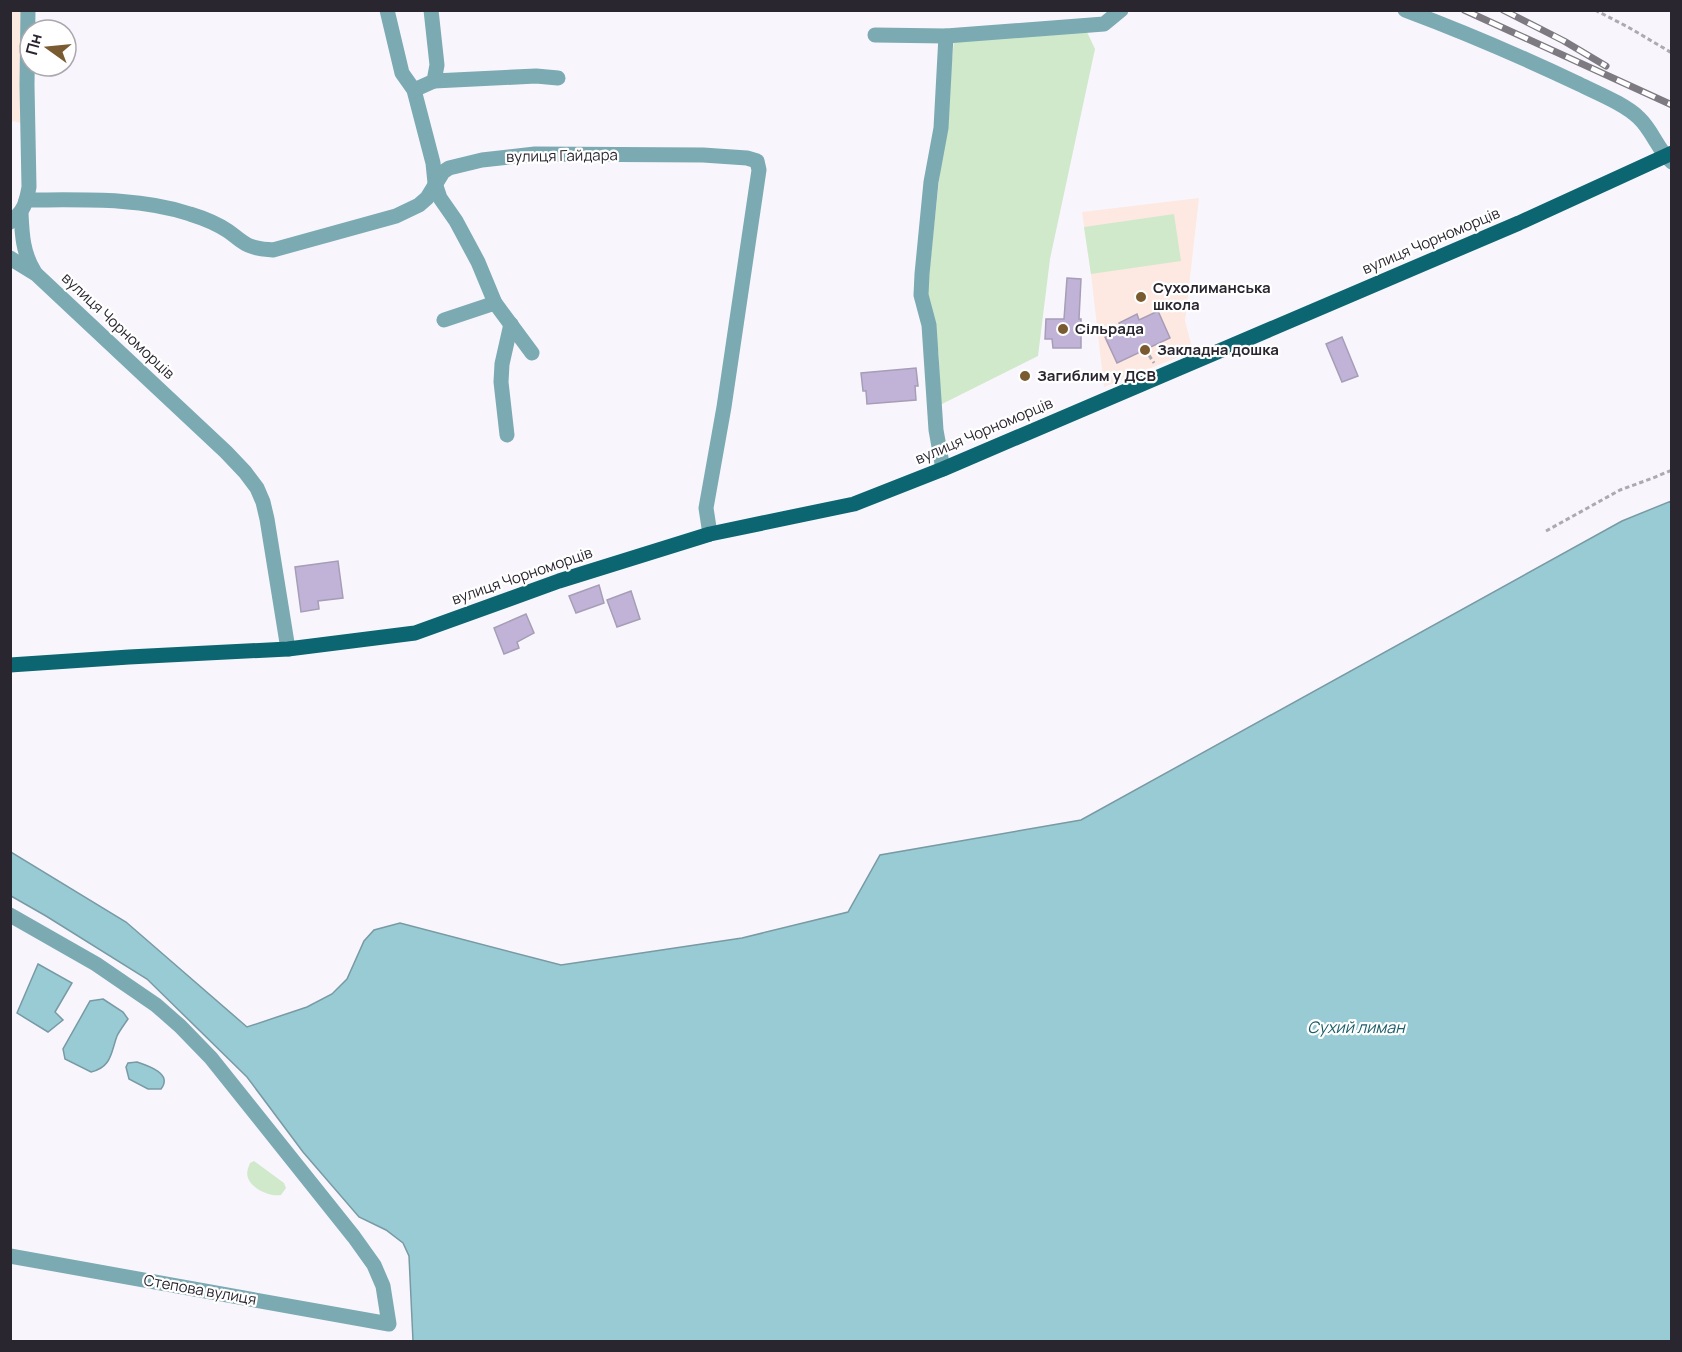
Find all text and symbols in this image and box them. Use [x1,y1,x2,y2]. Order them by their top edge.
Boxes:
north arrow [18,18,78,78]
text: Пн [20,31,47,57]
street label: вулиця Гайдара [506,144,618,167]
street label: вулиця Чорноморців [1359,202,1503,279]
street label: вулиця Чорноморців [57,268,179,384]
place label: Сухолиманська школа [1153,277,1271,315]
marker: Сухолиманська школа [1134,290,1148,304]
place label: Сільрада [1075,318,1144,339]
marker: Сільрада [1056,322,1070,336]
place label: Закладна дошка [1157,339,1279,360]
marker: Закладна дошка [1138,343,1152,357]
place label: Загиблим у ДСВ [1037,365,1156,386]
marker: Загиблим у ДСВ [1018,369,1032,383]
street label: вулиця Чорноморців [912,392,1056,469]
street label: вулиця Чорноморців [449,542,595,609]
water label: Сухий лиман [1307,1016,1406,1038]
street label: Степова вулиця [142,1269,258,1310]

